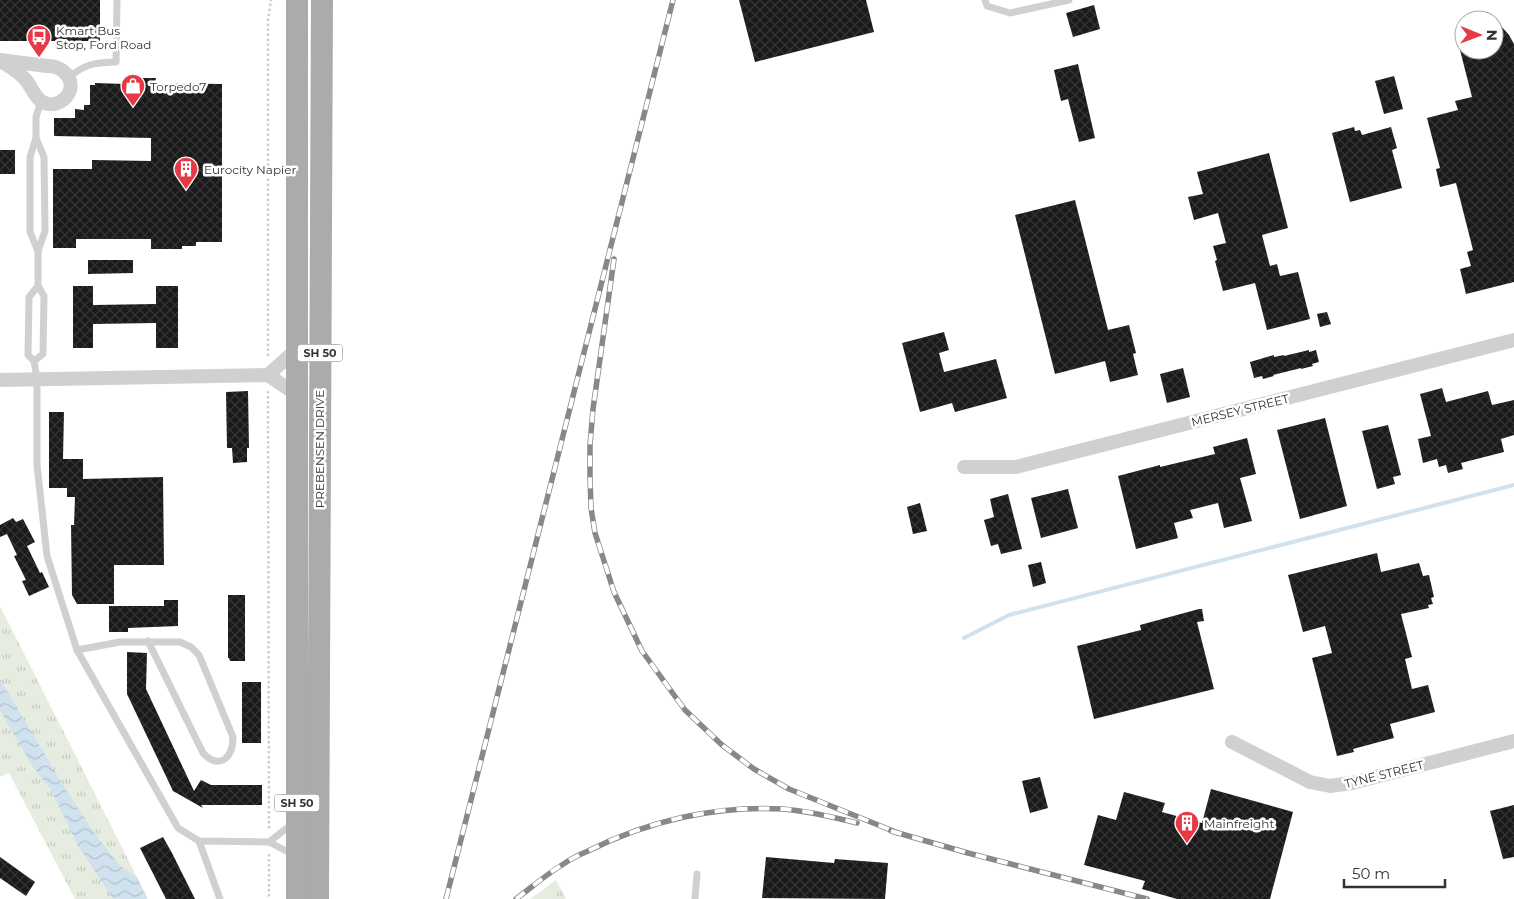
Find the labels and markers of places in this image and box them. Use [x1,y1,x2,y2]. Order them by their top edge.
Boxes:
place label: Kmart Bus Stop, Ford Road [56,23,151,52]
bus stop icon: Kmart Bus Stop, Ford Road [26,24,52,58]
shop icon: Torpedo7 [120,73,146,107]
place label: Torpedo7 [150,79,206,94]
building icon: Eurocity Napier [173,156,199,190]
place label: Eurocity Napier [204,162,297,177]
building icon: Mainfreight [1174,810,1200,844]
place label: Mainfreight [1204,816,1274,831]

